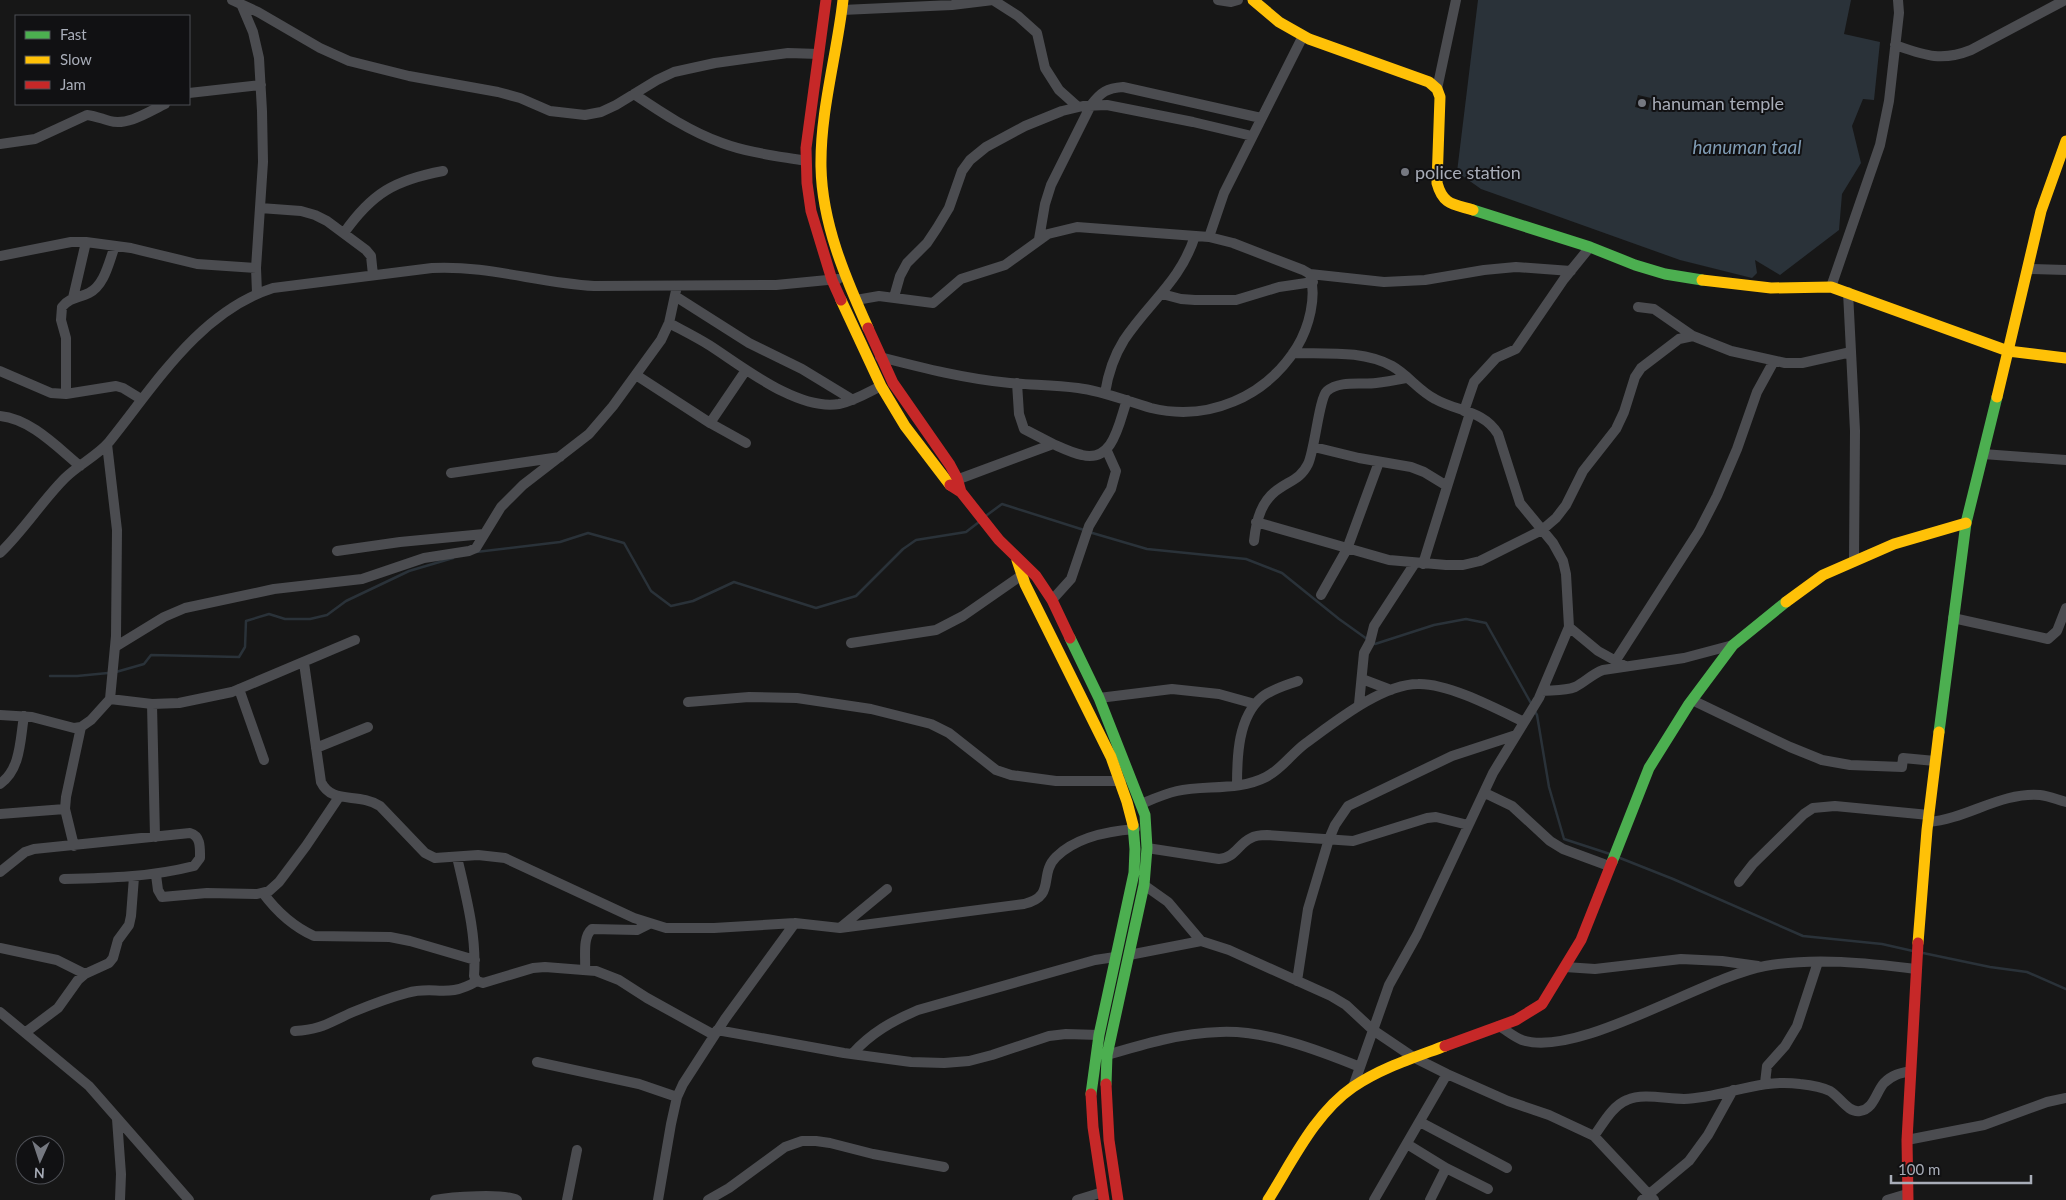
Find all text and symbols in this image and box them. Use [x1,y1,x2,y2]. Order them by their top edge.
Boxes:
legend [15,15,190,105]
text: Fast [60,25,87,43]
text: Slow [60,50,92,68]
text: Jam [60,75,86,93]
place label: hanuman temple [1652,92,1784,114]
marker: hanuman temple [1636,97,1648,109]
water label: hanuman taal [1692,135,1802,158]
place label: police station [1415,161,1521,183]
marker: police station [1399,166,1411,178]
north arrow [15,1135,65,1185]
scale bar [1891,1152,2031,1184]
text: 100 m [1898,1160,1940,1178]
text: N [33,1165,45,1182]

